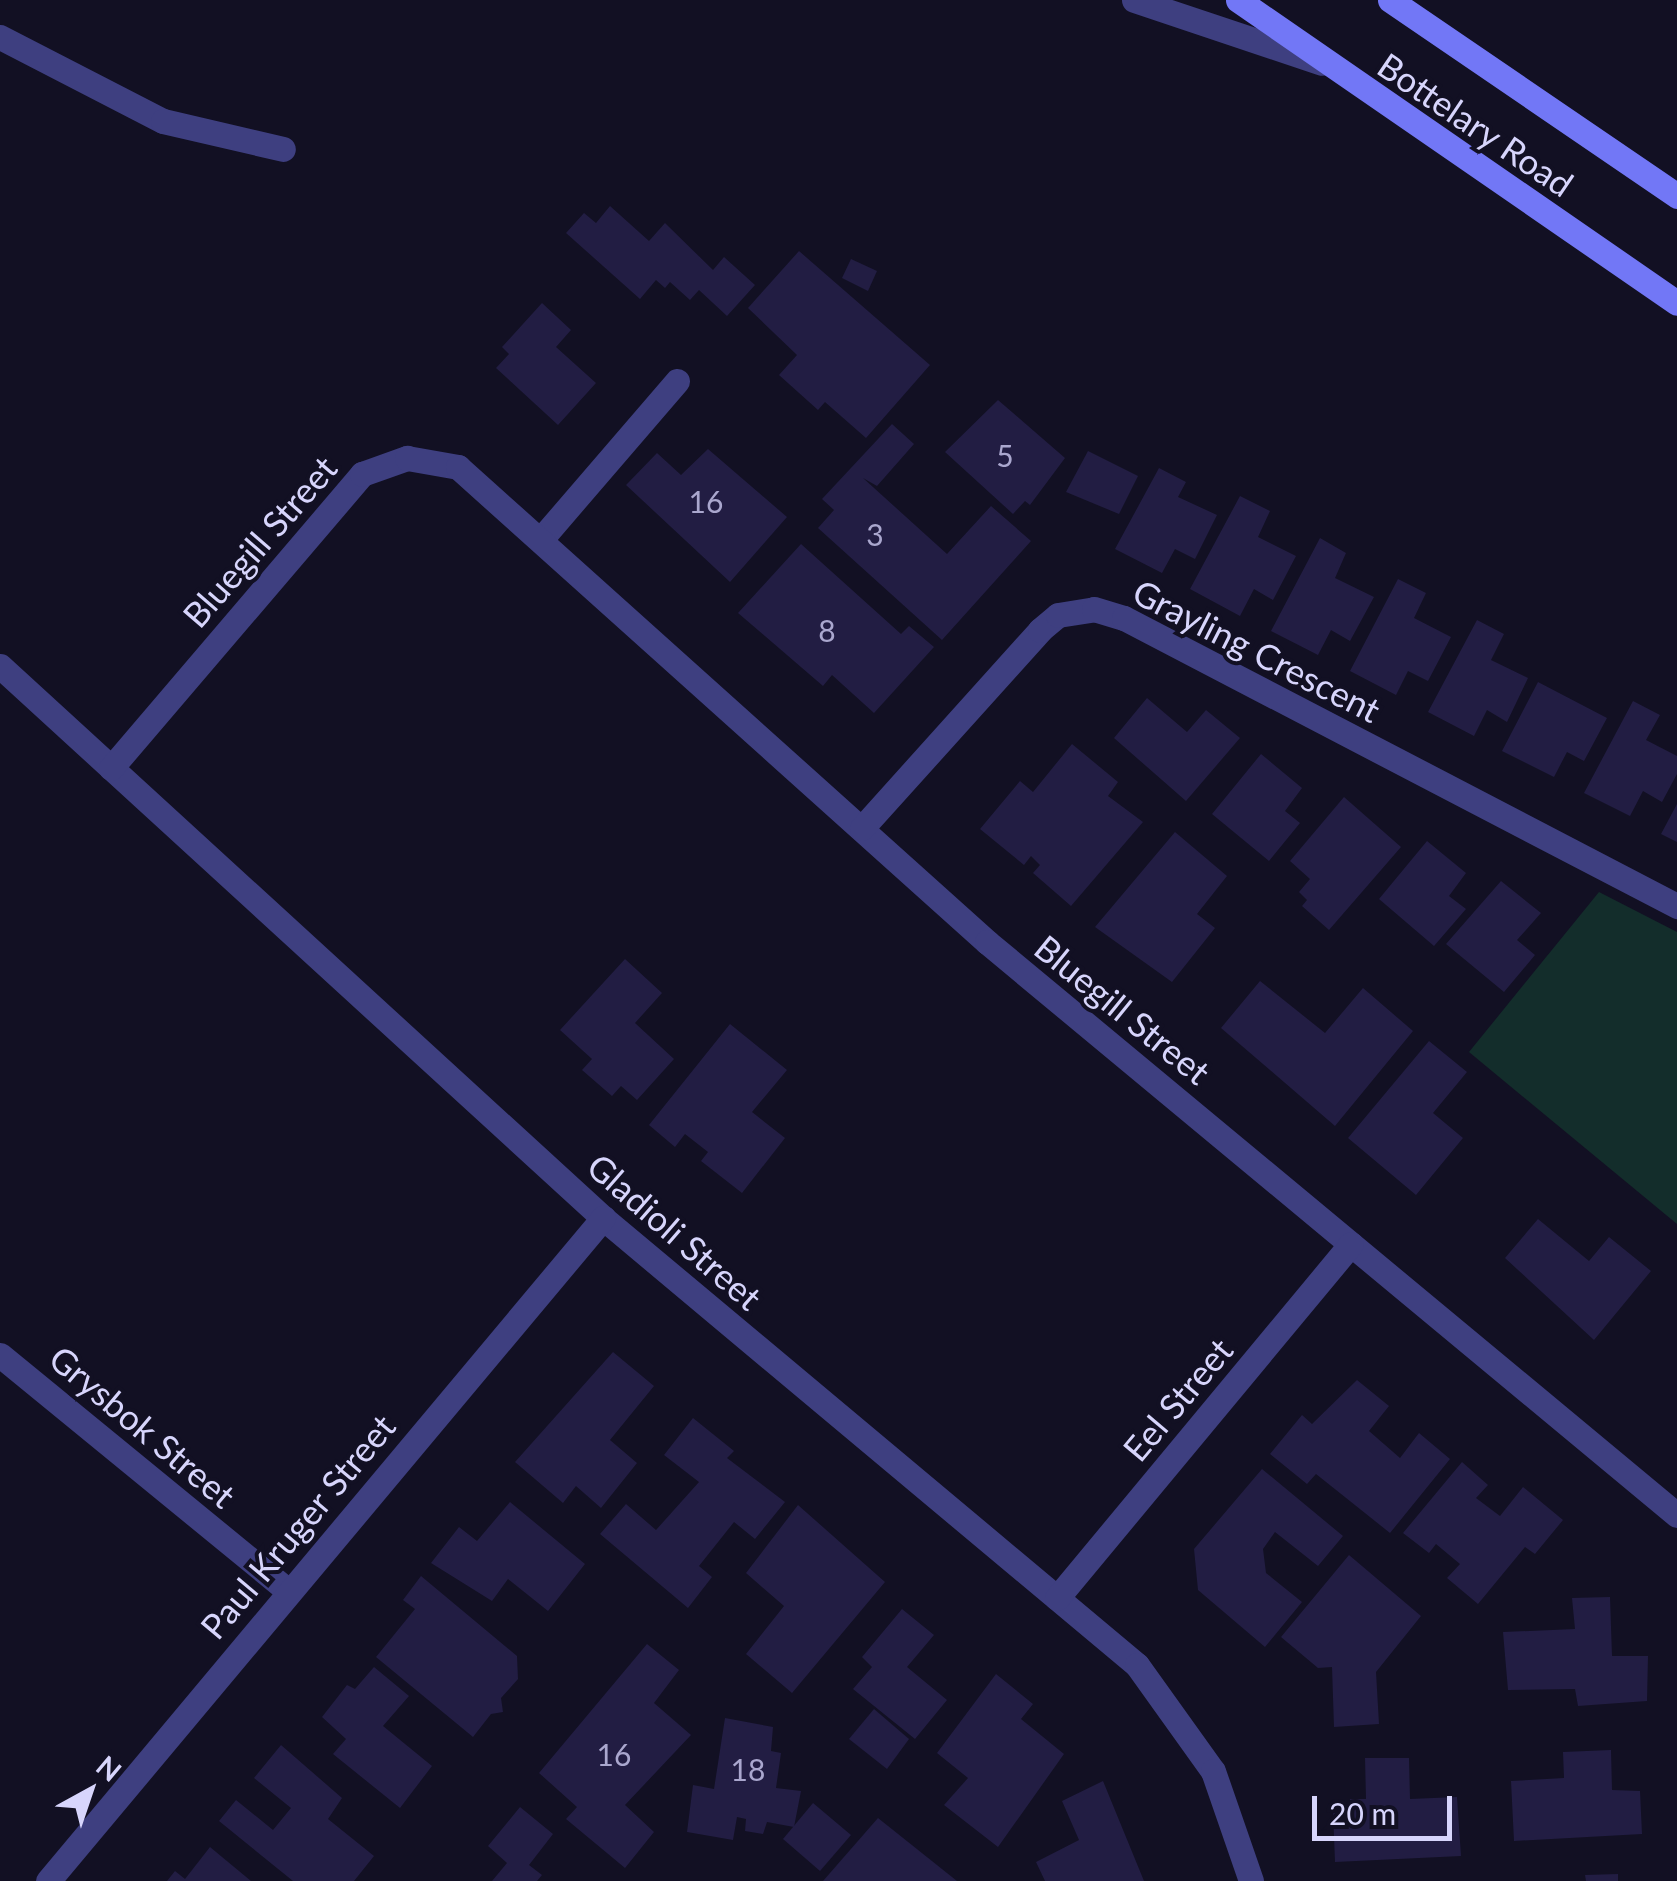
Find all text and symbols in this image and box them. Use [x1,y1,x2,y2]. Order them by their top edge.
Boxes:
street label: Bottelary Road [1370,43,1582,205]
house number: 5 [996,437,1014,473]
street label: Bluegill Street [173,447,345,635]
house number: 16 [689,483,723,519]
house number: 3 [866,516,884,552]
street label: Grayling Crescent [1126,570,1388,730]
house number: 8 [818,612,836,648]
street label: Bluegill Street [1027,926,1219,1092]
street label: Gladioli Street [579,1144,771,1318]
street label: Eel Street [1114,1329,1240,1469]
street label: Grysbok Street [42,1336,244,1516]
street label: Paul Kruger Street [191,1405,403,1647]
house number: 16 [597,1736,631,1772]
north arrow [40,1741,140,1841]
text: N [90,1748,128,1788]
house number: 18 [731,1751,765,1787]
scale bar [1317,1776,1457,1838]
text: 20 m [1329,1795,1396,1831]

